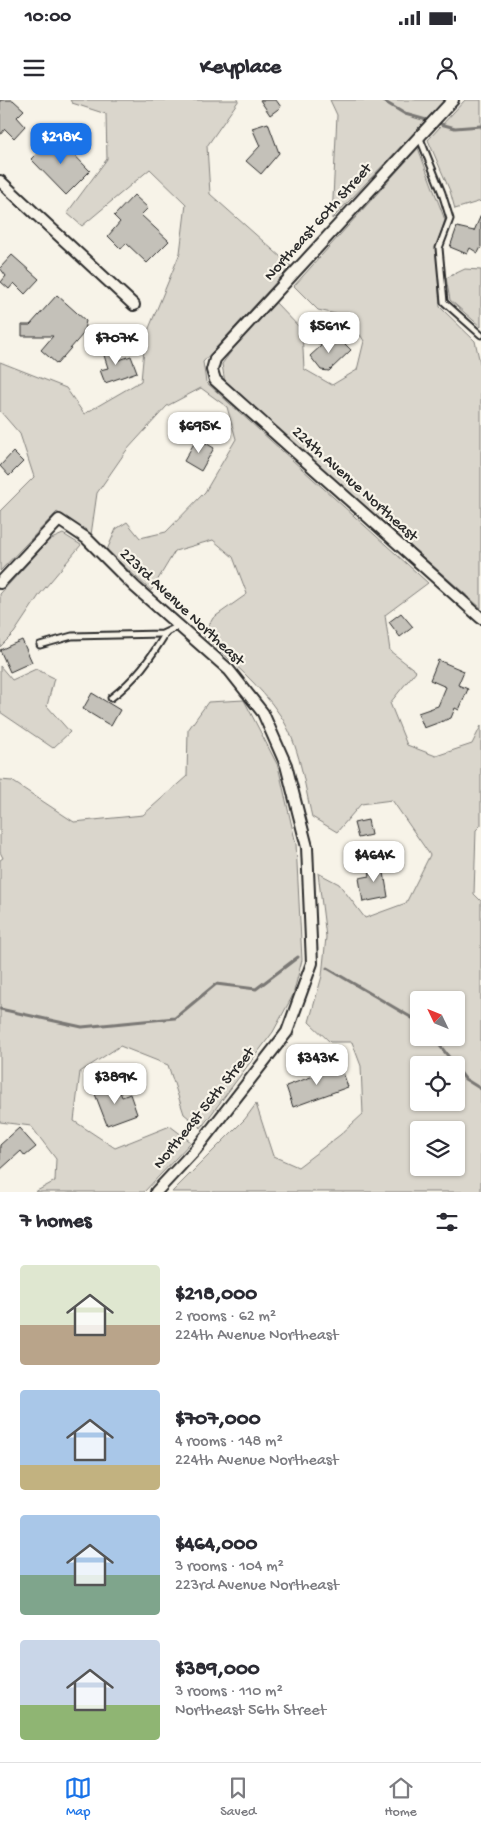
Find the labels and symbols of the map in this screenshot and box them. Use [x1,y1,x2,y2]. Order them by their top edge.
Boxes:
pin: $218K [26,122,96,165]
street label: Northeast 60th Street [261,159,378,286]
pin: $561K [294,312,364,354]
pin: $707K [81,324,151,366]
pin: $695K [164,412,234,454]
street label: 224th Avenue Northeast [287,423,422,548]
street label: 223rd Avenue Northeast [115,545,248,672]
pin: $464K [339,840,409,883]
north arrow [410,991,465,1046]
street label: Northeast 56th Street [150,1043,261,1174]
pin: $343K [282,1044,352,1086]
pin: $389K [80,1062,150,1105]

